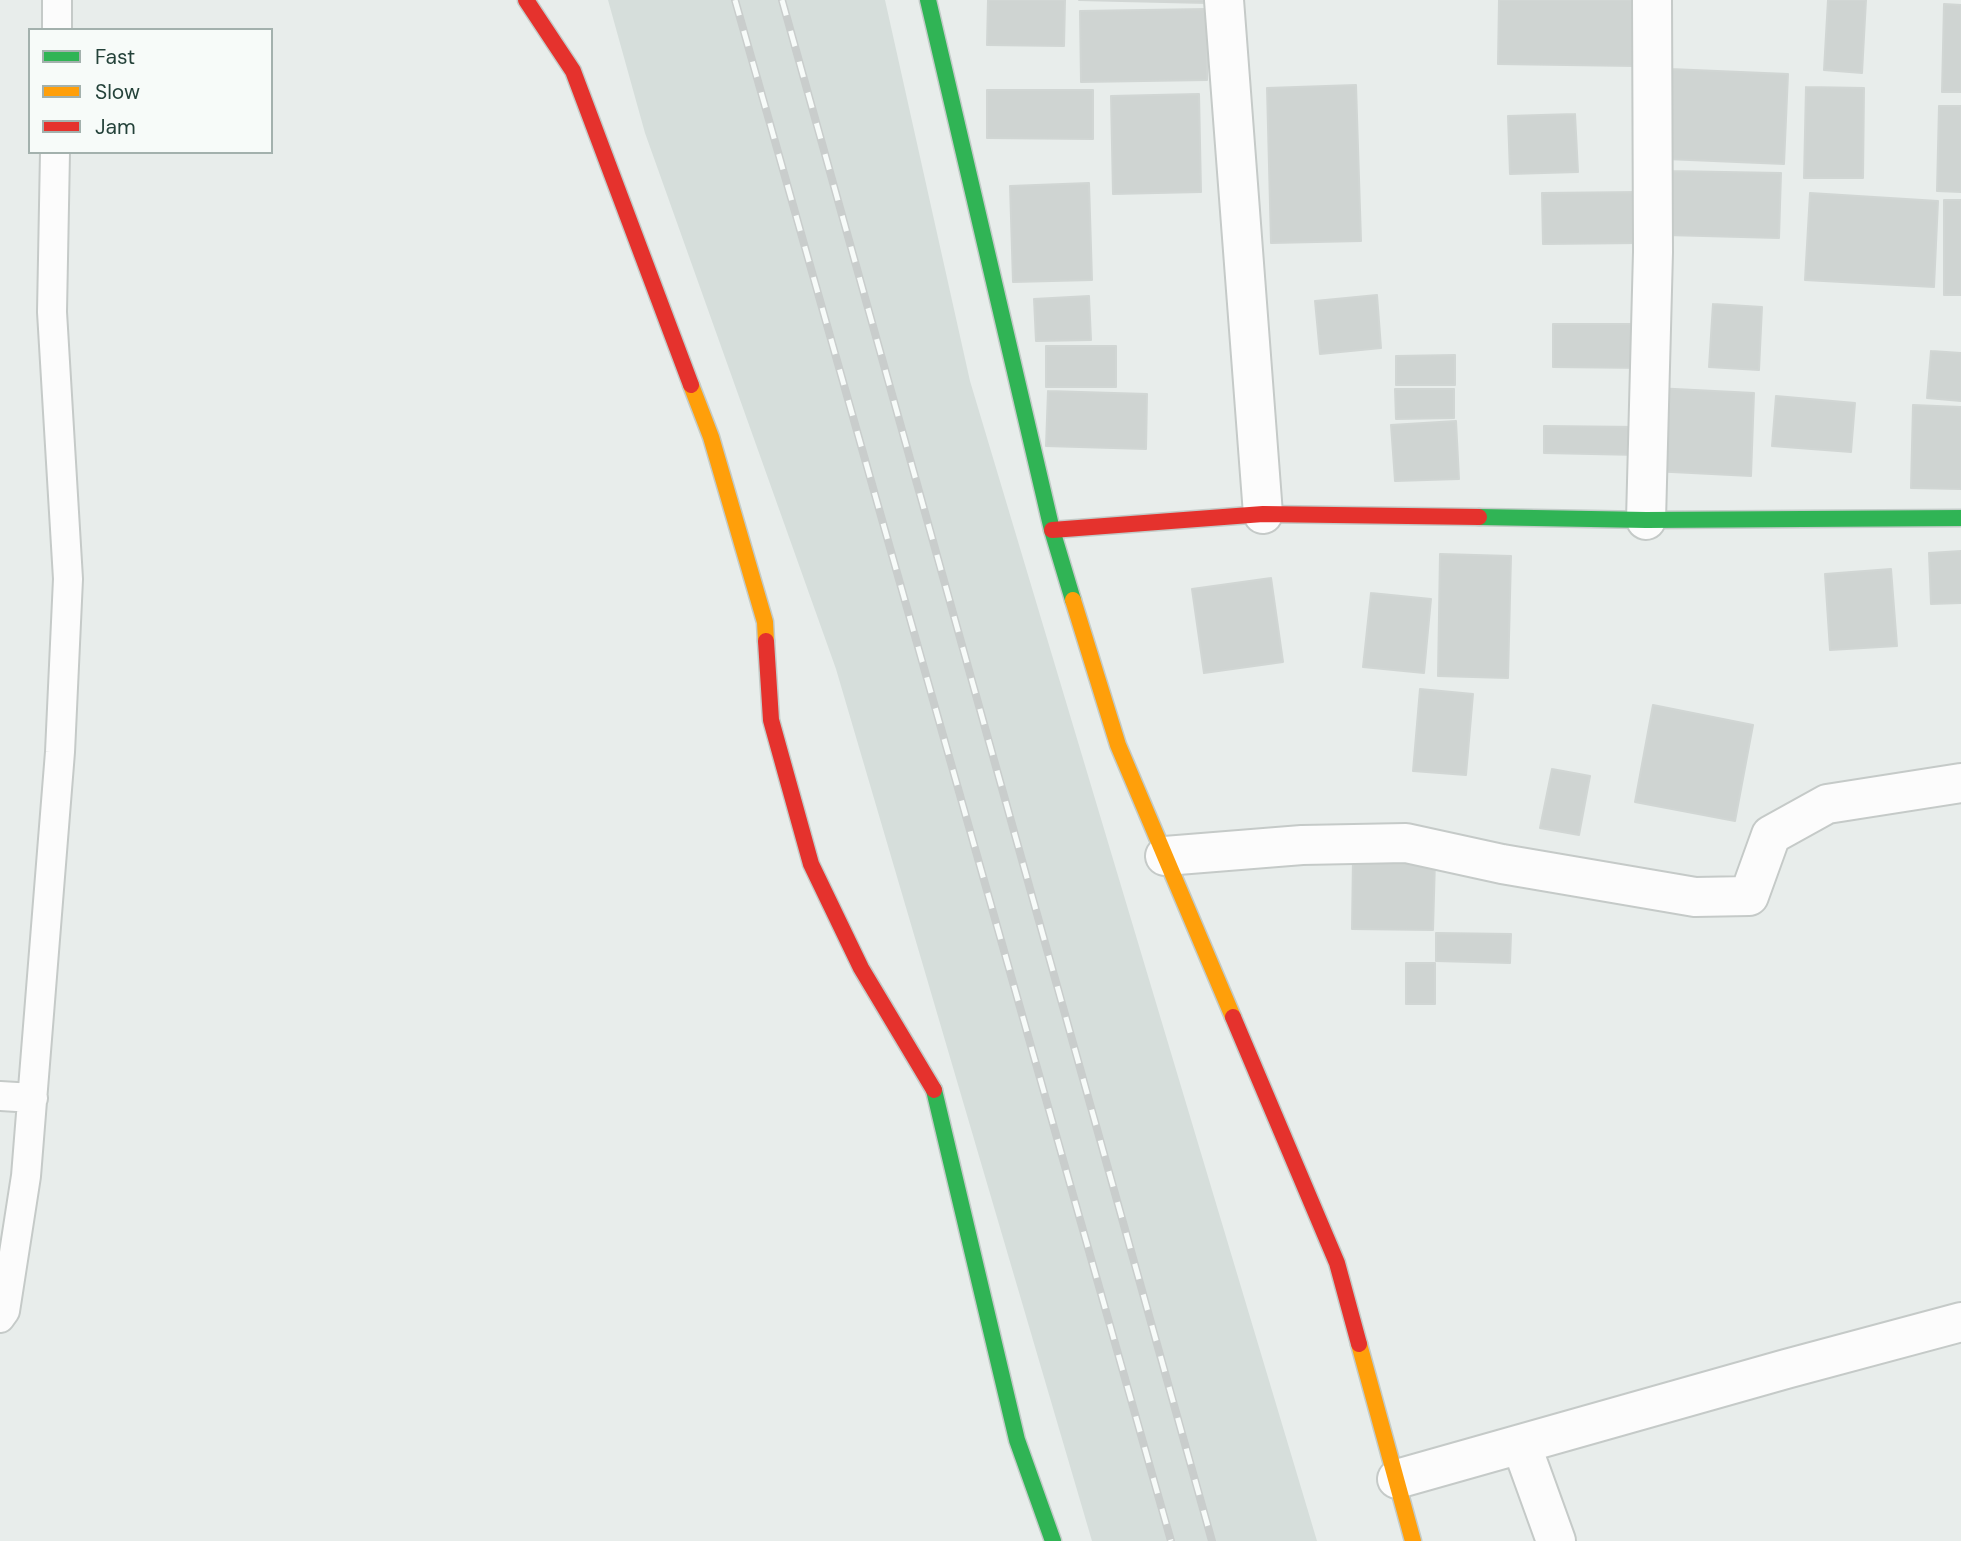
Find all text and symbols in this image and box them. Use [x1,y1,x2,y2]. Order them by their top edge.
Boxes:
legend [28,28,273,154]
text: Fast [95,43,135,71]
text: Slow [95,78,140,106]
text: Jam [95,113,136,141]

